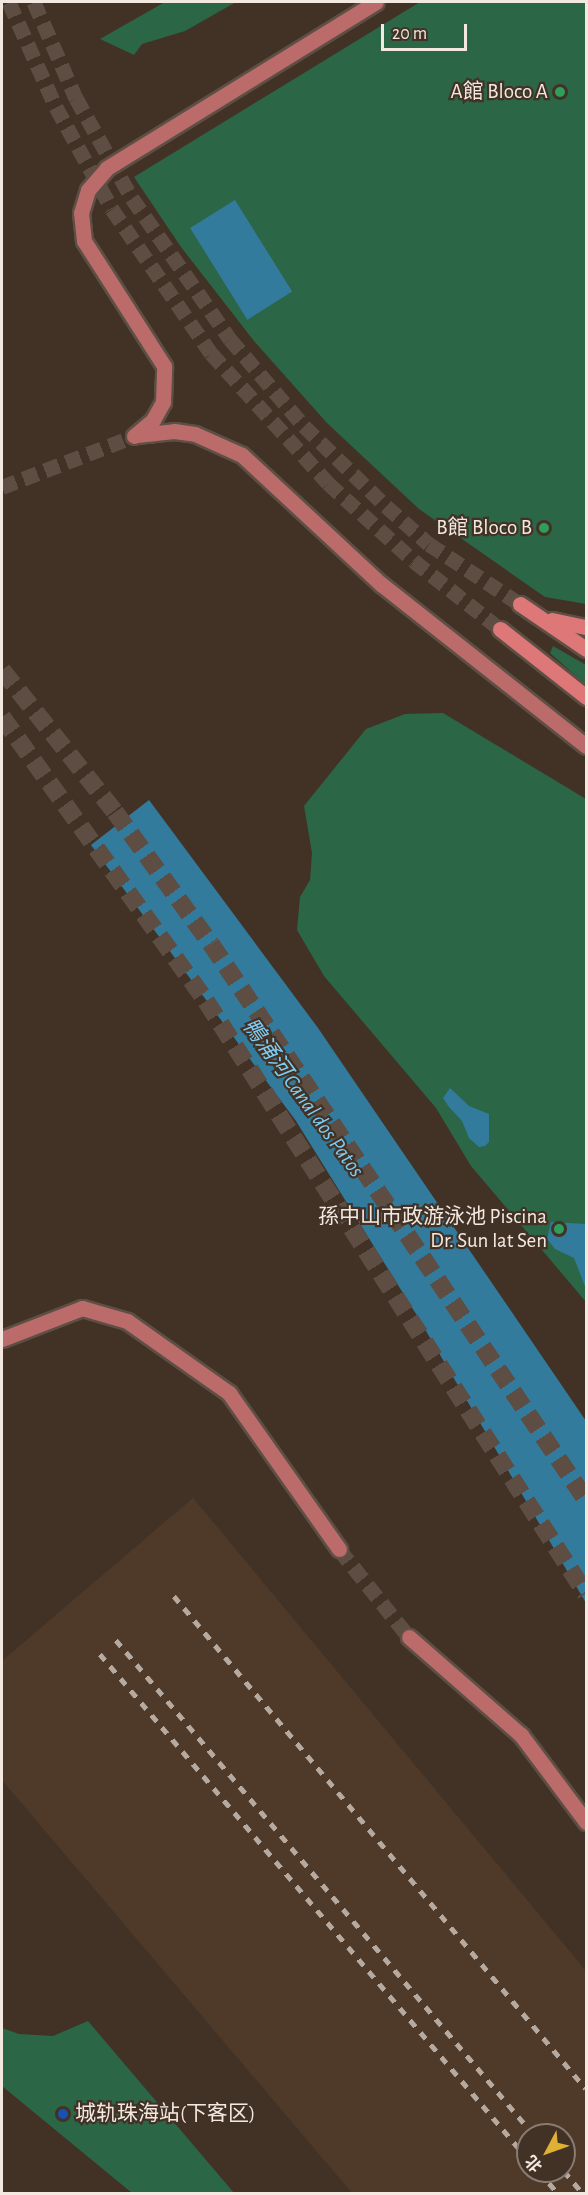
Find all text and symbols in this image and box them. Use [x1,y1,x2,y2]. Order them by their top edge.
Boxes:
scale bar [384,12,470,50]
text: 20 m [392,25,427,43]
place label: A館 Bloco A [451,79,548,105]
marker: A館 Bloco A [553,85,567,99]
place label: B館 Bloco B [436,515,532,541]
marker: B館 Bloco B [537,521,551,535]
water label: 鴨涌河 Canal dos Patos [237,1013,369,1183]
place label: 孫中山市政游泳池 Piscina Dr. Sun Iat Sen [318,1204,547,1254]
marker: 孫中山市政游泳池 Piscina Dr. Sun Iat Sen [552,1222,566,1236]
place label: 城轨珠海站(下客区) [75,2101,255,2127]
marker: 城轨珠海站(下客区) [56,2107,70,2121]
north arrow [516,2123,576,2183]
text: 北 [523,2152,545,2175]

